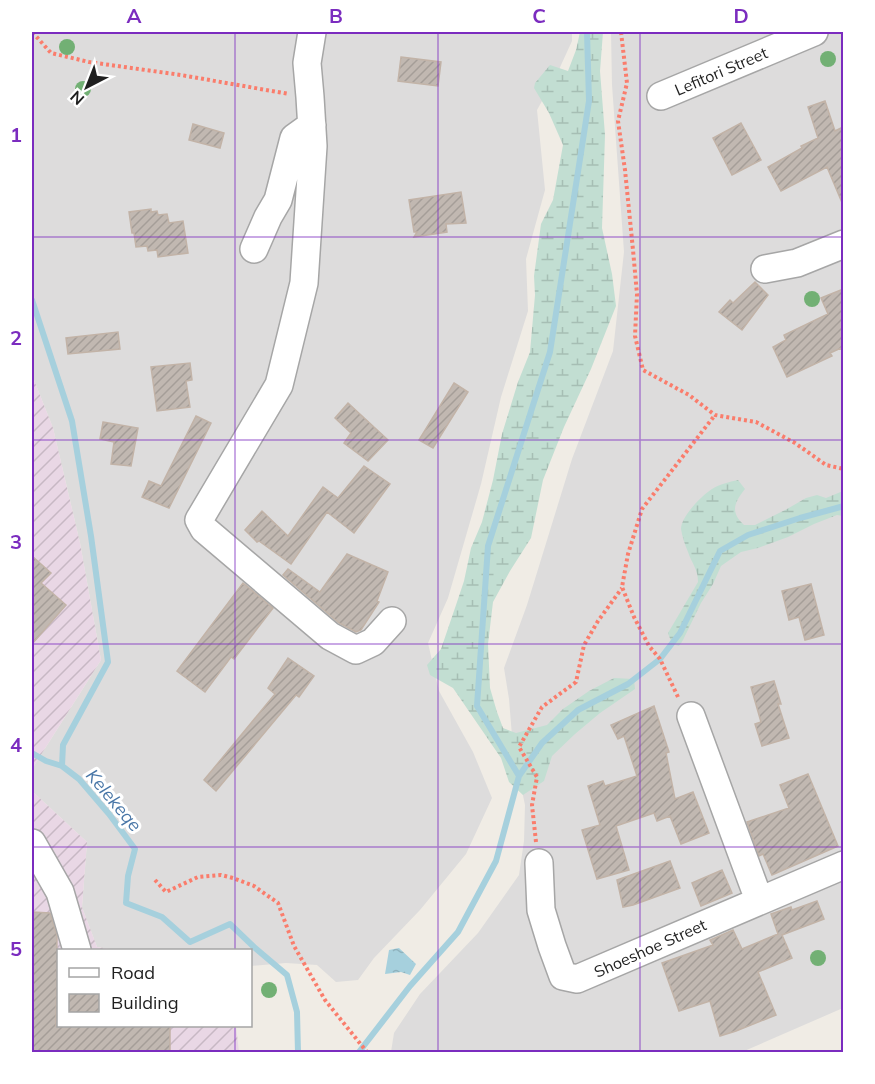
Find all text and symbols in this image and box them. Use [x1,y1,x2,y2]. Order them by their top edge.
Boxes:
text: A [127,3,142,28]
text: B [329,3,343,28]
text: C [532,3,546,28]
text: D [733,3,749,28]
street label: Lefitori Street [671,42,771,100]
north arrow [57,57,117,117]
text: N [66,87,88,110]
text: 1 [10,122,22,147]
text: 2 [10,325,22,350]
text: 3 [10,529,22,554]
text: 4 [10,732,22,757]
water label: Kelekeqe [81,764,147,836]
street label: Shoeshoe Street [591,914,710,982]
text: 5 [10,936,22,961]
legend [57,949,252,1027]
text: Road [111,961,155,984]
text: Building [111,991,179,1014]

